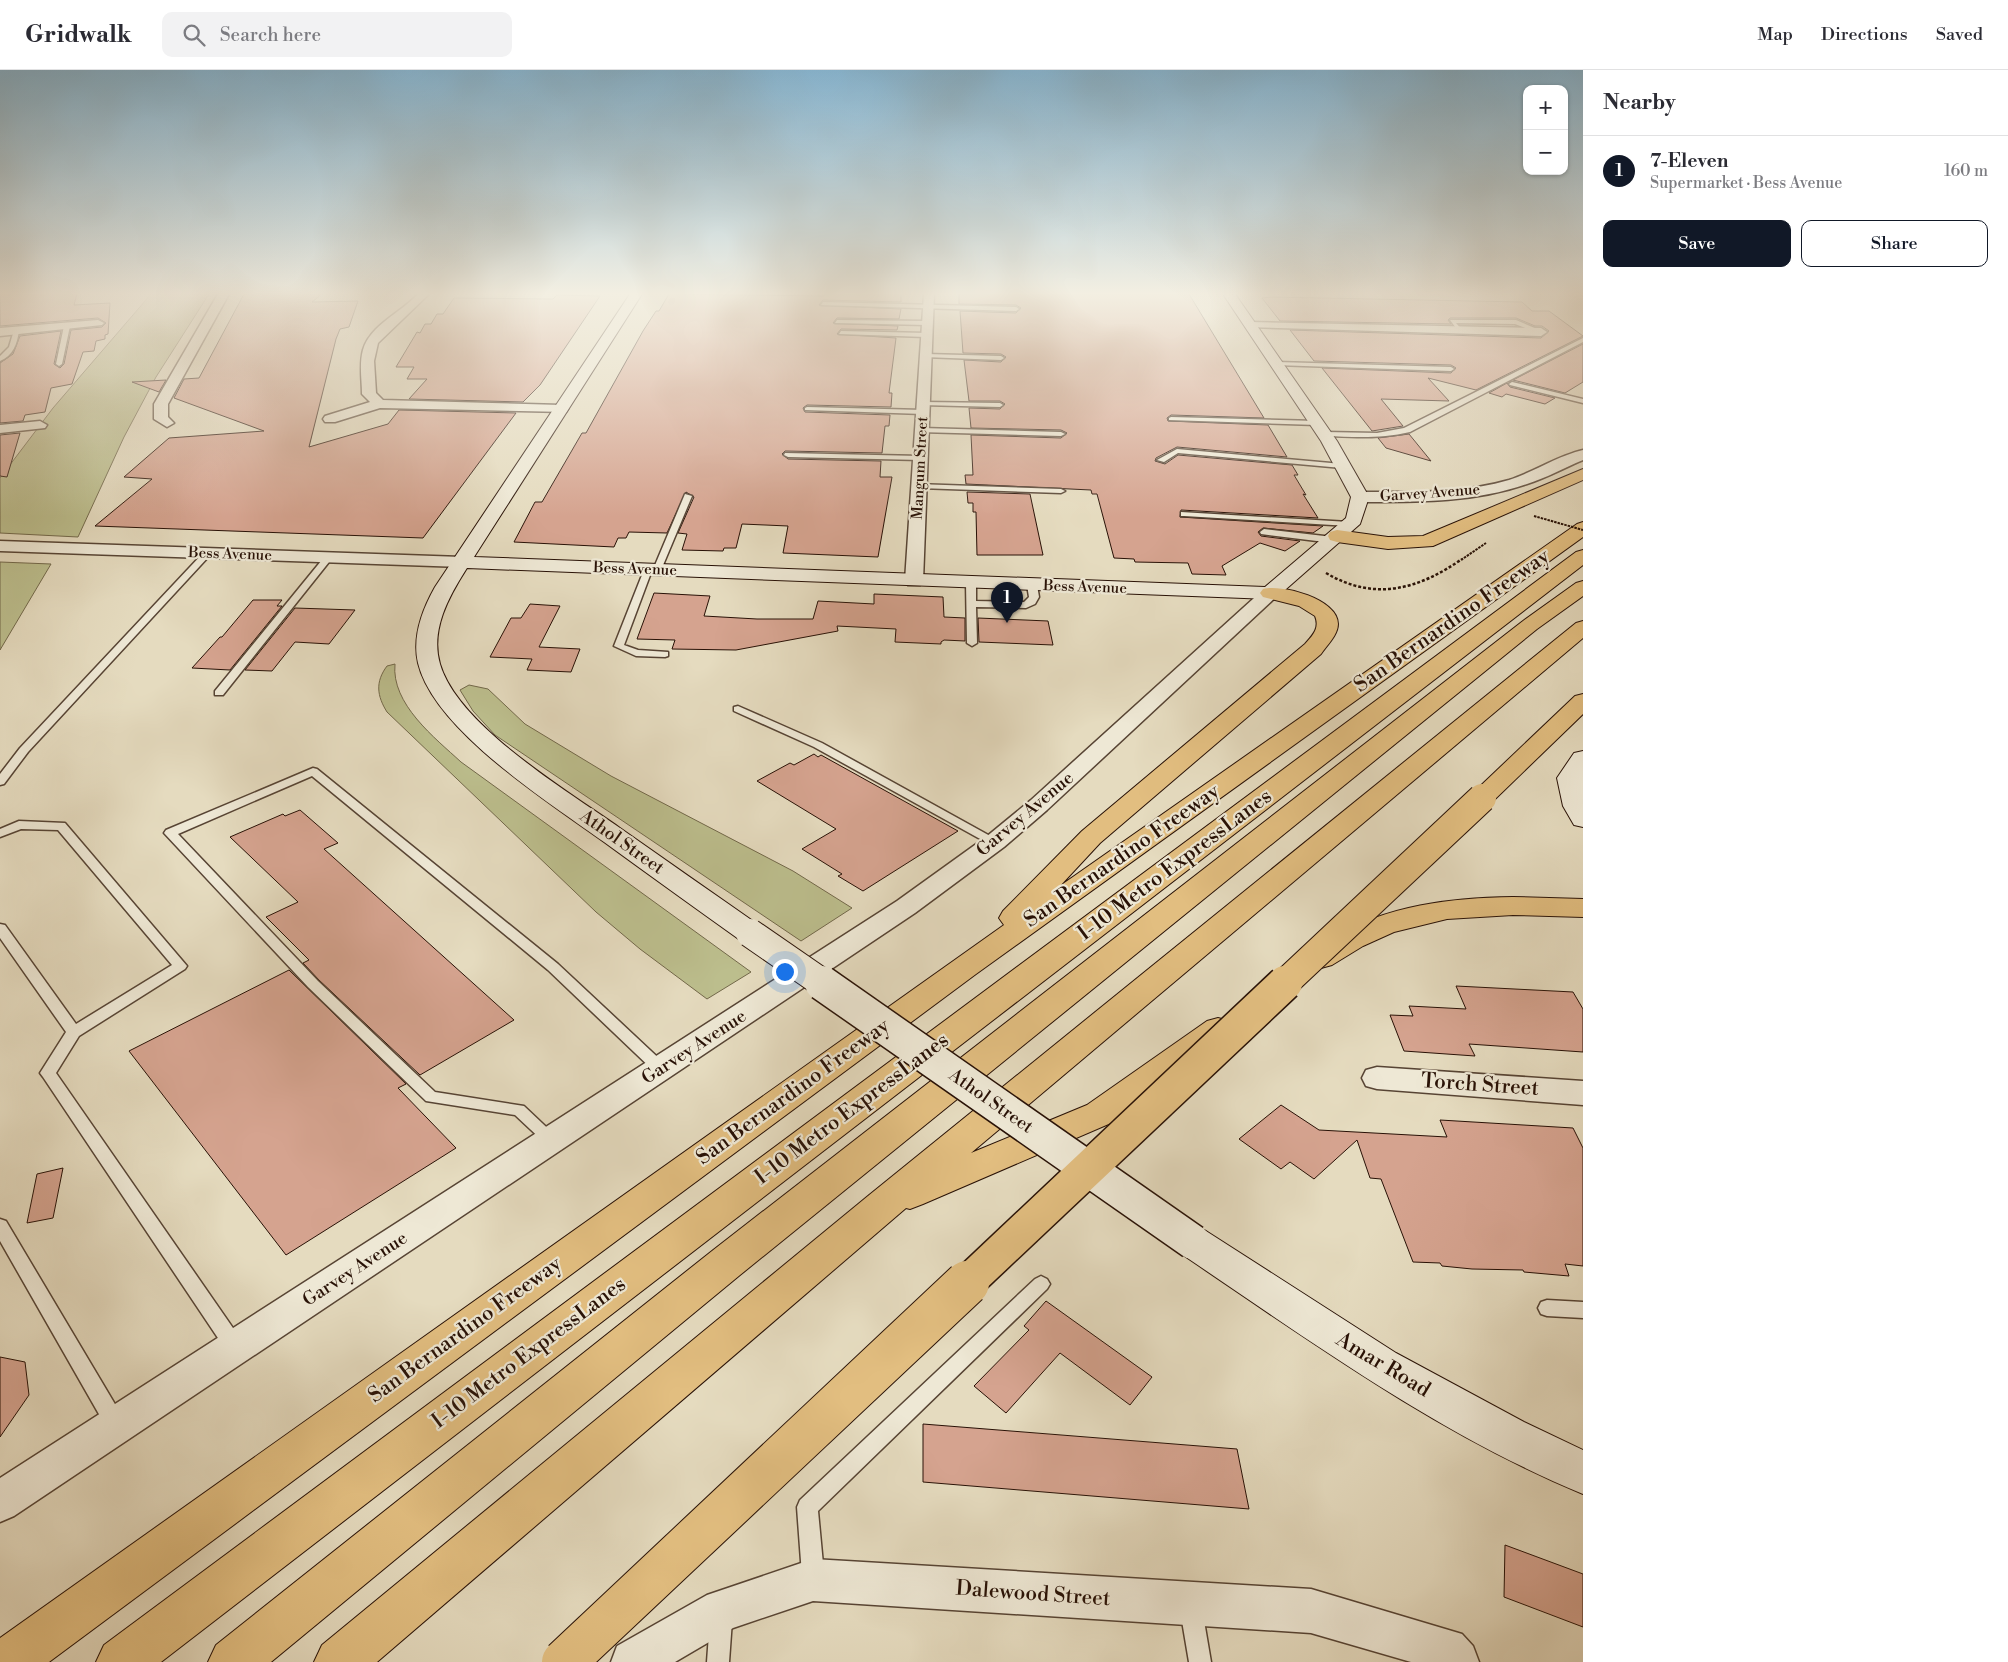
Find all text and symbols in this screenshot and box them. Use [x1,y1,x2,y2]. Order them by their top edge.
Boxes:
search box [162,12,512,57]
text: Gridwalk [25,20,132,50]
icon: search [180,21,208,49]
text: Search here [220,23,321,47]
text: Map [1757,23,1793,46]
text: Directions [1821,23,1908,46]
text: Saved [1936,23,1983,46]
map controls [1523,85,1568,175]
button: + [1523,85,1568,130]
text: Nearby [1603,90,1676,116]
button: − [1523,130,1568,175]
text: 7-Eleven [1650,149,1728,173]
text: 1 [1615,161,1623,181]
text: 160 m [1944,161,1988,181]
text: Supermarket · Bess Avenue [1650,173,1842,193]
button: Save [1603,220,1791,267]
button: Share [1801,220,1988,267]
street label: Mangum Street [908,415,932,520]
street label: Garvey Avenue [1379,480,1481,506]
street label: Bess Avenue [187,543,272,565]
street label: San Bernardino Freeway [1349,543,1555,698]
street label: Bess Avenue [592,558,677,580]
street label: Bess Avenue [1042,576,1127,598]
pin: 1 [991,582,1023,623]
street label: Garvey Avenue [972,767,1078,861]
street label: San Bernardino Freeway [1019,778,1225,933]
street label: I-10 Metro ExpressLanes [1073,783,1277,947]
street label: Athol Street [575,804,669,880]
your location [772,959,798,985]
street label: Garvey Avenue [637,1005,751,1089]
street label: San Bernardino Freeway [691,1013,895,1171]
street label: I-10 Metro ExpressLanes [750,1027,954,1191]
street label: Athol Street [944,1063,1038,1139]
street label: Torch Street [1420,1068,1540,1102]
street label: Garvey Avenue [298,1227,412,1311]
street label: San Bernardino Freeway [363,1251,567,1409]
street label: I-10 Metro ExpressLanes [427,1271,631,1435]
street label: Amar Road [1330,1326,1435,1403]
street label: Dalewood Street [955,1576,1112,1612]

